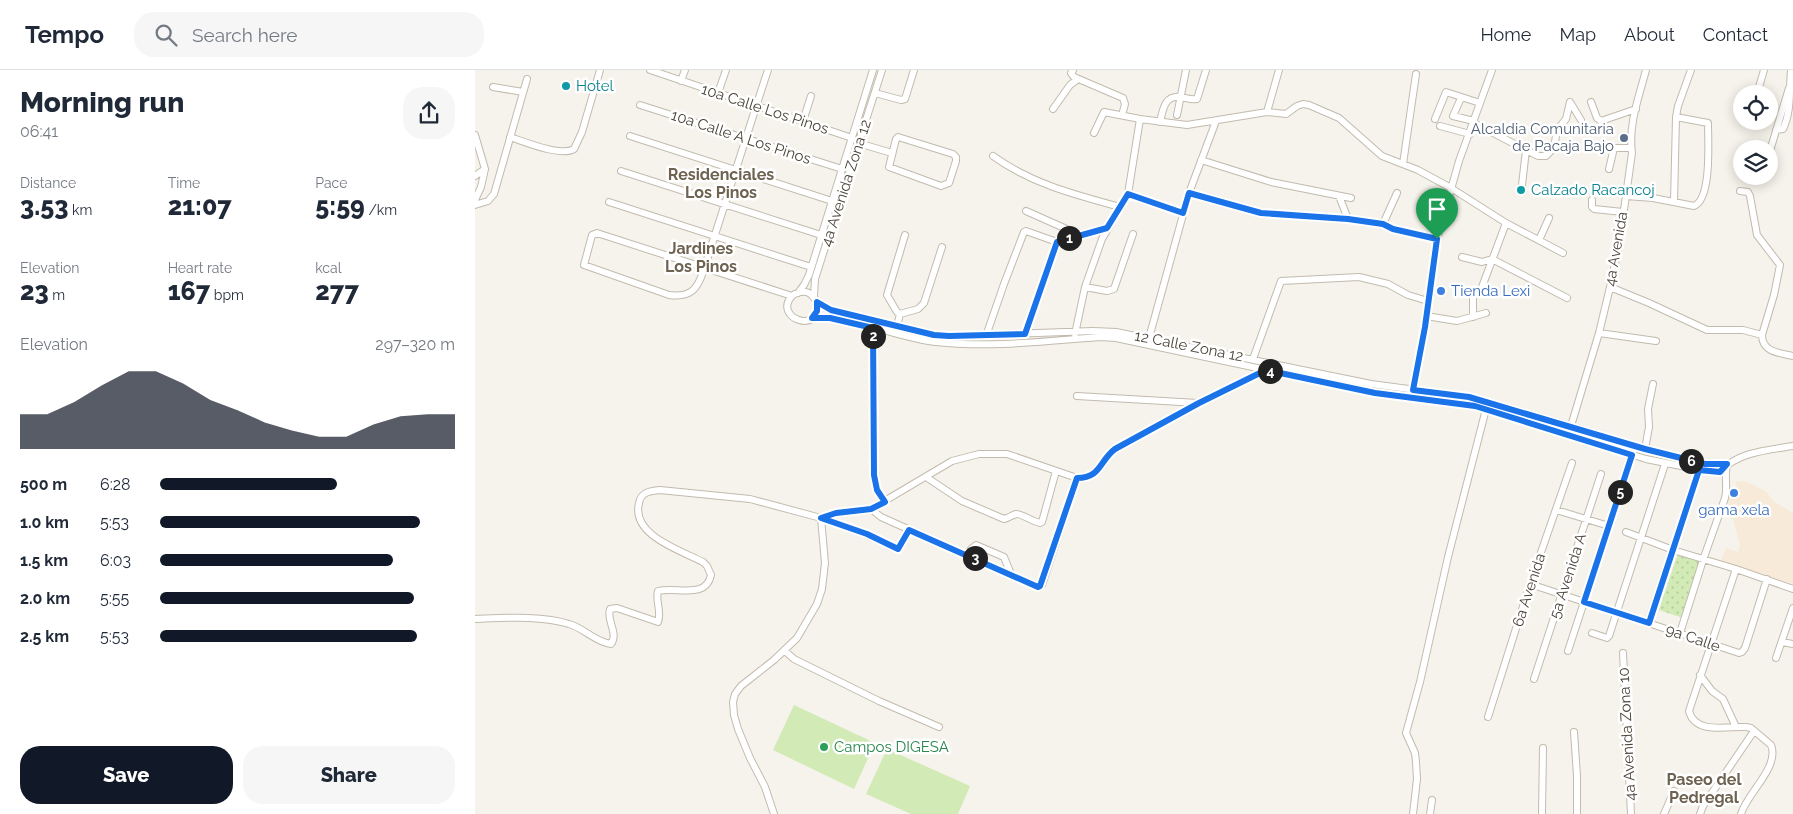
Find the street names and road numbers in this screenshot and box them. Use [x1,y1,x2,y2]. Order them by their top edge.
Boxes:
street label: 10a Calle Los Pinos [699,80,831,138]
street label: 10a Calle A Los Pinos [669,106,813,168]
street label: 4a Avenida Zona 12 [817,117,875,249]
street label: 4a Avenida [1601,210,1631,288]
street label: 12 Calle Zona 12 [1133,327,1245,365]
street label: 5a Avenida A [1546,531,1590,621]
street label: 6a Avenida [1509,551,1549,629]
street label: 9a Calle [1663,620,1723,656]
street label: 4a Avenida Zona 10 [1615,667,1639,801]

